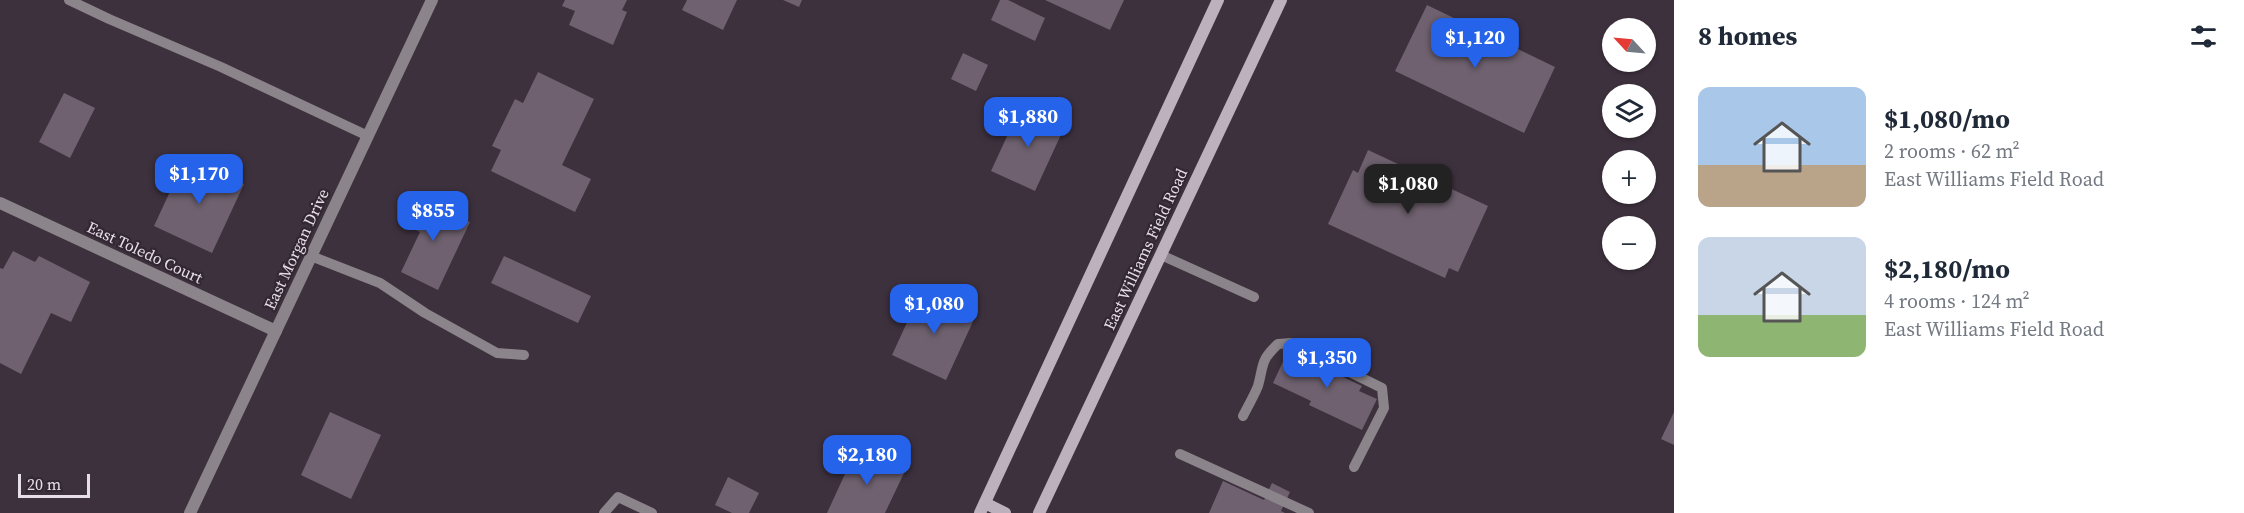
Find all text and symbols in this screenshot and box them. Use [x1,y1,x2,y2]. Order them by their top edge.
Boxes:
pin: $1,120 [1426,18,1524,69]
north arrow [1602,18,1656,72]
map controls [1602,18,1656,270]
text: 8 homes [1698,18,1797,54]
icon: filters [2187,20,2220,53]
text: $1,120 [1445,23,1505,51]
button: layers [1602,84,1656,138]
pin: $1,880 [979,97,1077,148]
text: $1,080/mo [1884,101,2010,137]
text: $1,880 [998,102,1058,130]
icon: home [1746,111,1818,183]
text: 2 rooms · 62 m² [1884,137,2020,165]
button: + [1602,150,1656,204]
pin: $1,170 [150,154,248,205]
text: $1,170 [169,159,229,187]
pin: $1,080 [1359,164,1457,215]
street label: East Williams Field Road [1098,165,1192,333]
text: East Williams Field Road [1884,165,2104,193]
text: $1,080 [1378,169,1438,197]
street label: East Morgan Drive [258,185,334,313]
pin: $855 [397,191,469,242]
text: $855 [411,196,455,224]
street label: East Toledo Court [84,216,207,289]
button: − [1602,216,1656,270]
text: $2,180/mo [1884,251,2010,287]
icon: home [1746,261,1818,333]
pin: $1,080 [885,284,983,335]
text: 4 rooms · 124 m² [1884,287,2030,315]
text: $1,080 [904,289,964,317]
text: East Williams Field Road [1884,315,2104,343]
pin: $1,350 [1278,338,1376,389]
text: $1,350 [1297,343,1357,371]
pin: $2,180 [818,435,916,486]
text: $2,180 [837,440,897,468]
scale bar [18,471,90,498]
text: 20 m [27,473,61,495]

